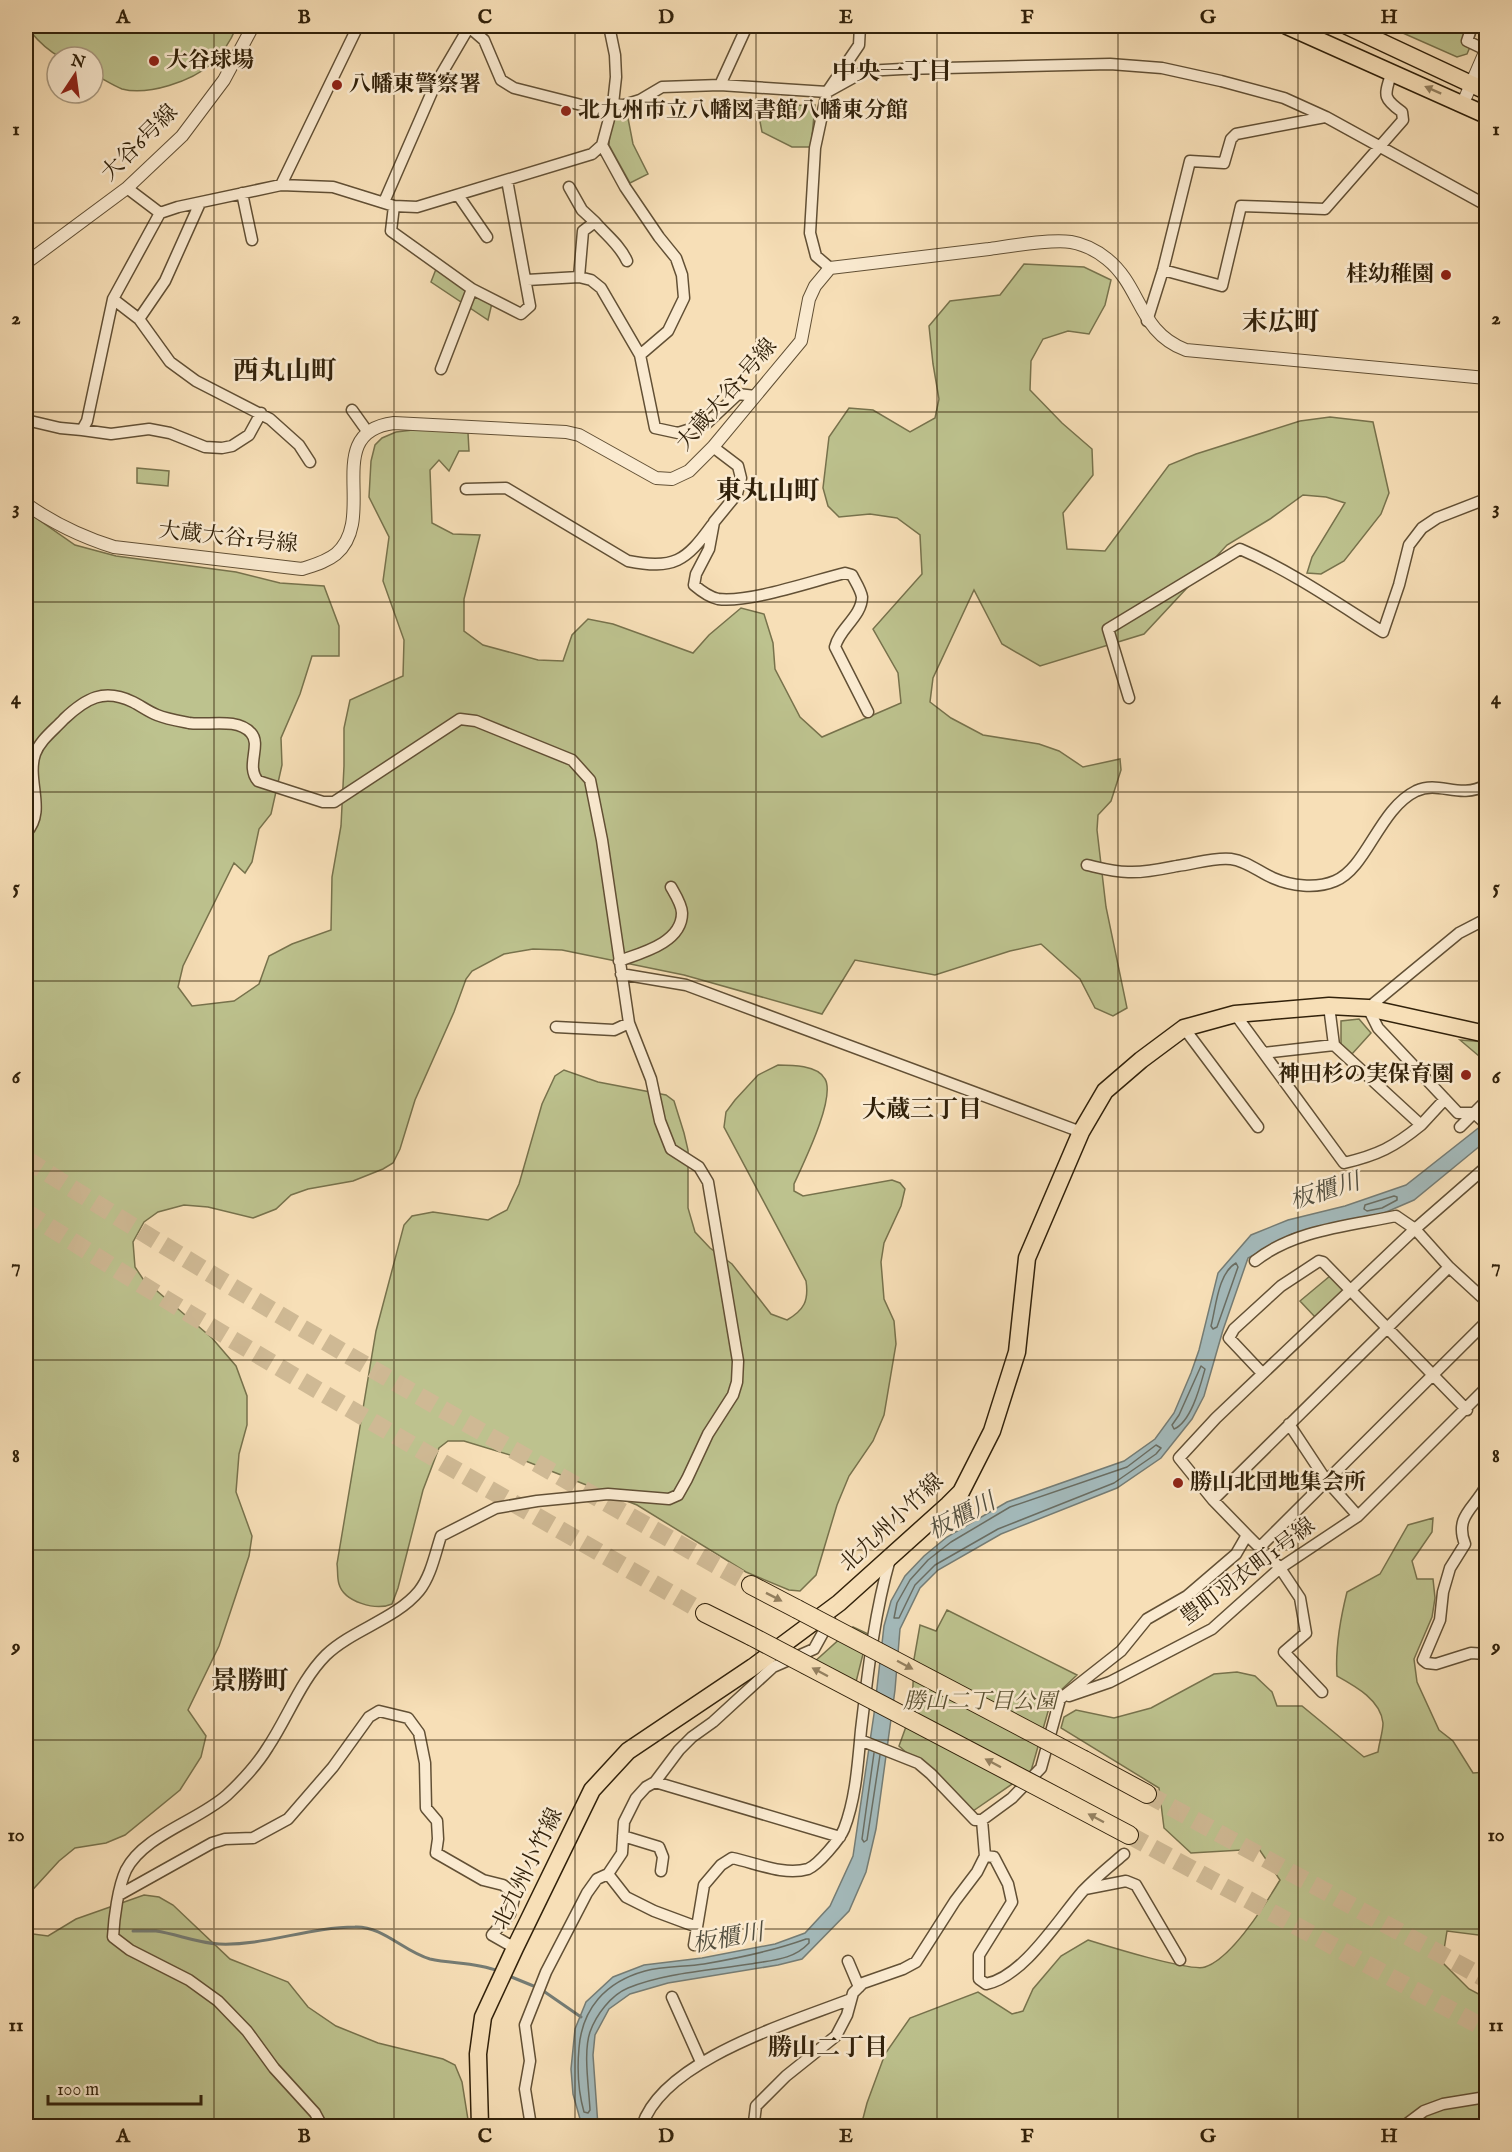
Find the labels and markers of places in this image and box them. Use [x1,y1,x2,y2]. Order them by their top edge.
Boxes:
place label: 大谷球場 [166,47,254,75]
marker: 大谷球場 [147,54,161,68]
place label: 八幡東警察署 [349,71,481,99]
marker: 八幡東警察署 [330,78,344,92]
place label: 北九州市立八幡図書館八幡東分館 [578,97,908,125]
marker: 北九州市立八幡図書館八幡東分館 [559,104,573,118]
place label: 桂幼稚園 [1346,261,1434,289]
marker: 桂幼稚園 [1439,268,1453,282]
place label: 神田杉の実保育園 [1278,1061,1454,1089]
marker: 神田杉の実保育園 [1459,1068,1473,1082]
place label: 勝山北団地集会所 [1190,1469,1366,1497]
marker: 勝山北団地集会所 [1171,1476,1185,1490]

